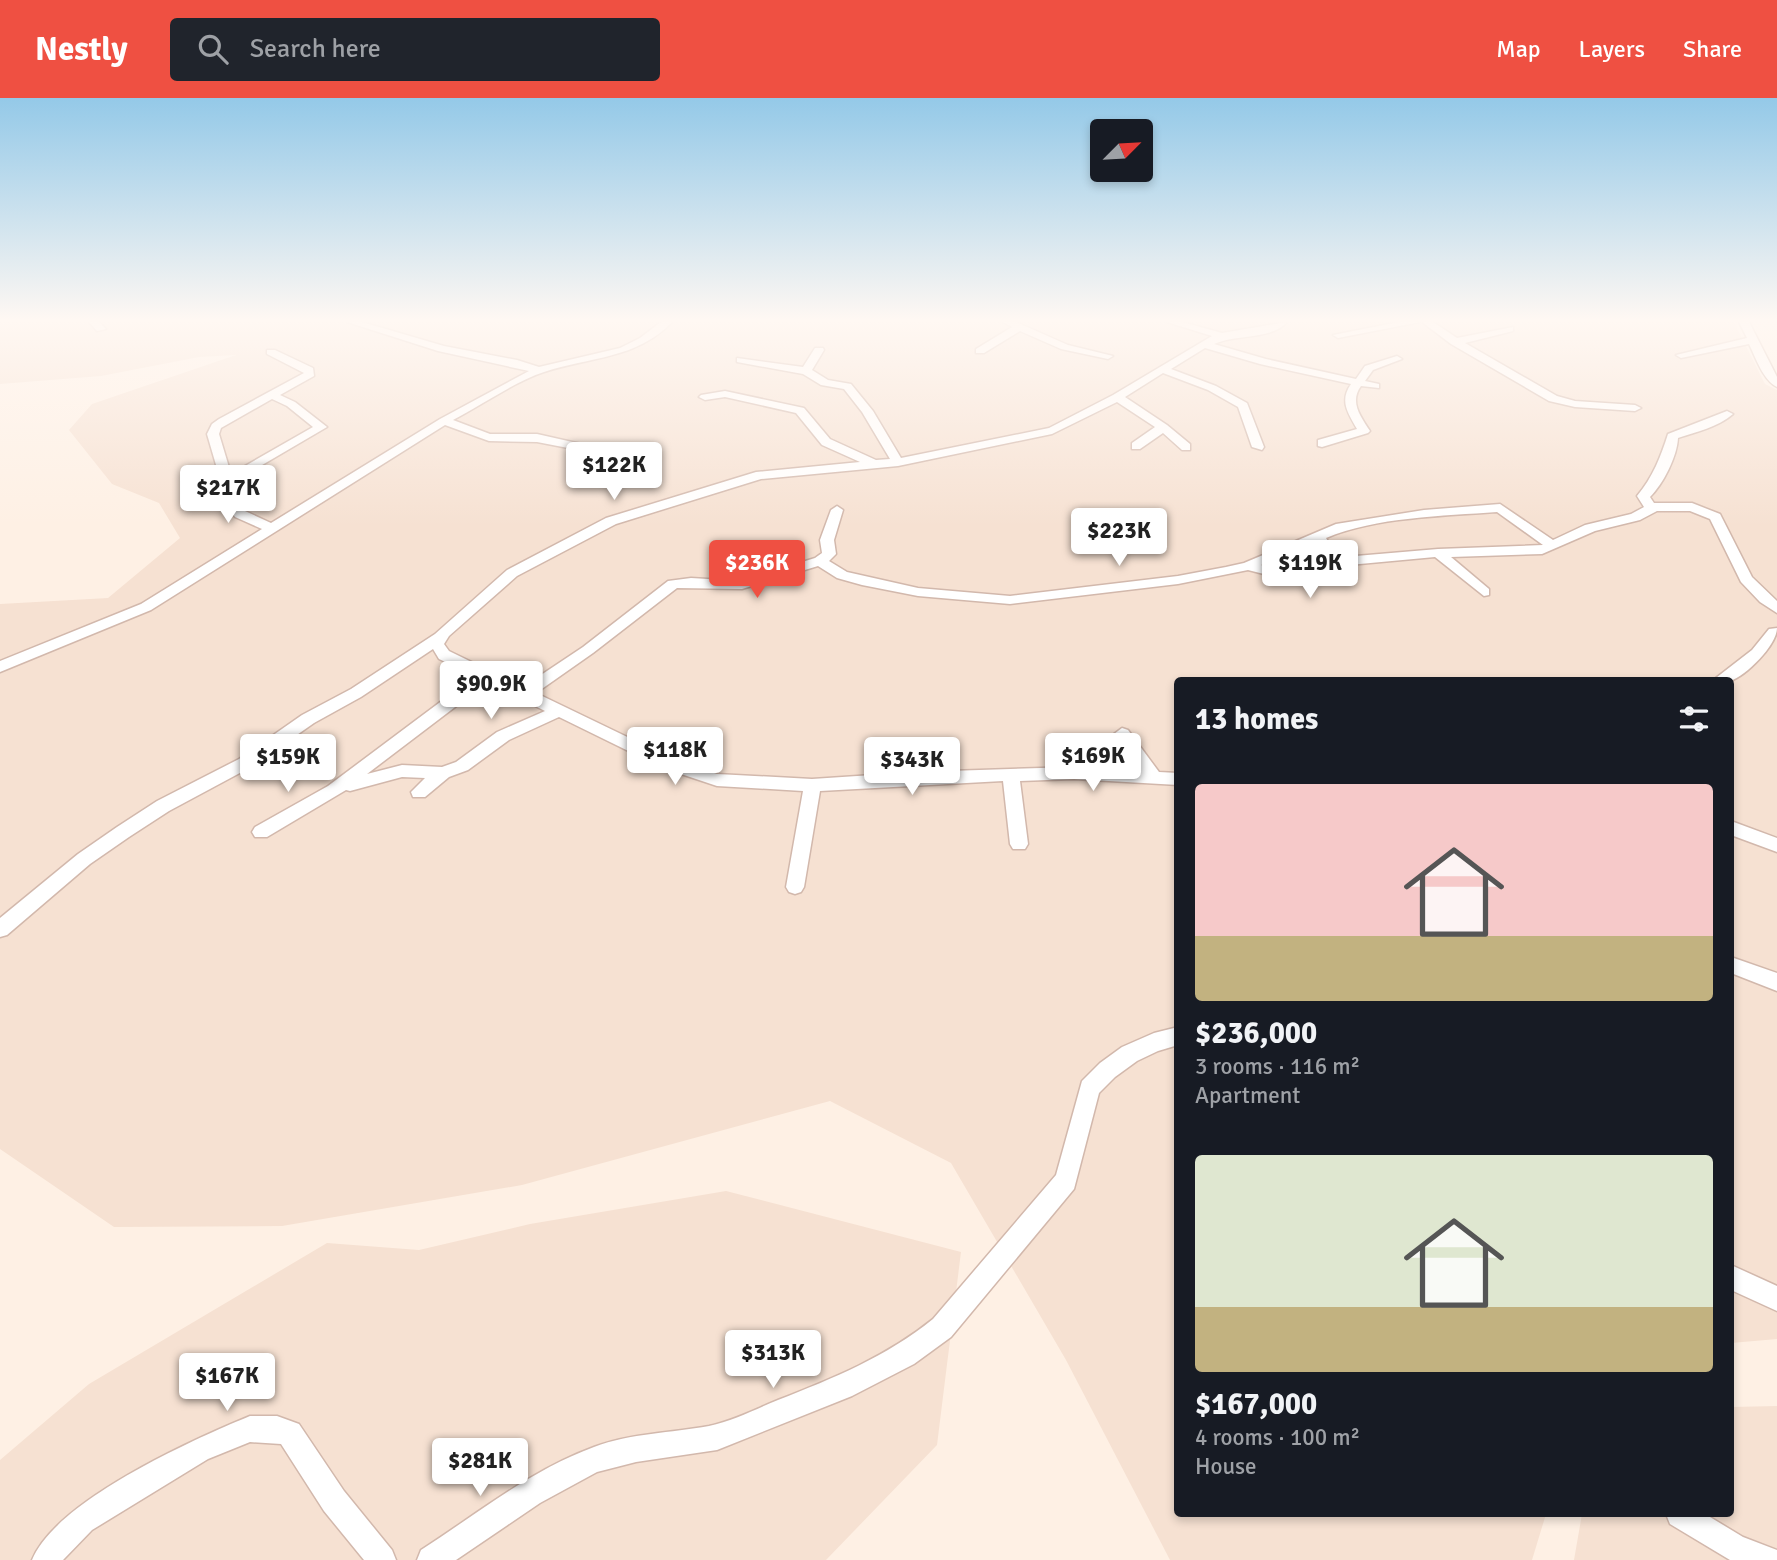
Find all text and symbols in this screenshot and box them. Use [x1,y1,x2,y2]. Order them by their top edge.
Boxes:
search box [170,18,660,81]
text: Nestly [35,29,128,70]
icon: search [194,30,232,68]
text: Search here [250,33,381,65]
text: Map [1496,34,1541,64]
text: Layers [1579,34,1645,64]
text: Share [1683,34,1742,64]
north arrow [1090,119,1153,182]
map controls [1090,119,1153,182]
pin: $122K [565,442,663,502]
text: $122K [582,450,646,479]
pin: $217K [179,466,277,525]
text: $217K [196,473,260,502]
pin: $223K [1070,508,1168,568]
text: $223K [1087,516,1151,545]
pin: $236K [708,540,806,600]
pin: $119K [1261,540,1359,600]
text: $236K [725,548,789,577]
text: $119K [1278,548,1342,577]
pin: $90.9K [434,662,548,721]
text: $90.9K [456,669,526,698]
icon: filters [1675,700,1713,738]
text: 13 homes [1195,701,1318,738]
pin: $118K [626,728,724,787]
pin: $159K [239,734,337,794]
pin: $169K [1044,734,1142,793]
text: $118K [643,735,707,764]
pin: $343K [863,738,961,797]
text: $169K [1061,741,1125,770]
text: $159K [256,742,320,771]
text: $343K [880,745,944,774]
icon: home [1391,829,1517,955]
text: $236,000 [1195,1015,1317,1052]
text: 3 rooms · 116 m² [1195,1052,1360,1081]
text: Apartment [1195,1081,1300,1110]
icon: home [1391,1200,1517,1326]
pin: $313K [724,1330,822,1390]
text: $313K [741,1338,805,1367]
pin: $167K [178,1354,276,1413]
text: $167K [195,1361,259,1390]
text: $167,000 [1195,1386,1317,1423]
text: 4 rooms · 100 m² [1195,1423,1360,1452]
pin: $281K [431,1438,529,1498]
text: $281K [448,1446,512,1475]
text: House [1195,1452,1257,1481]

